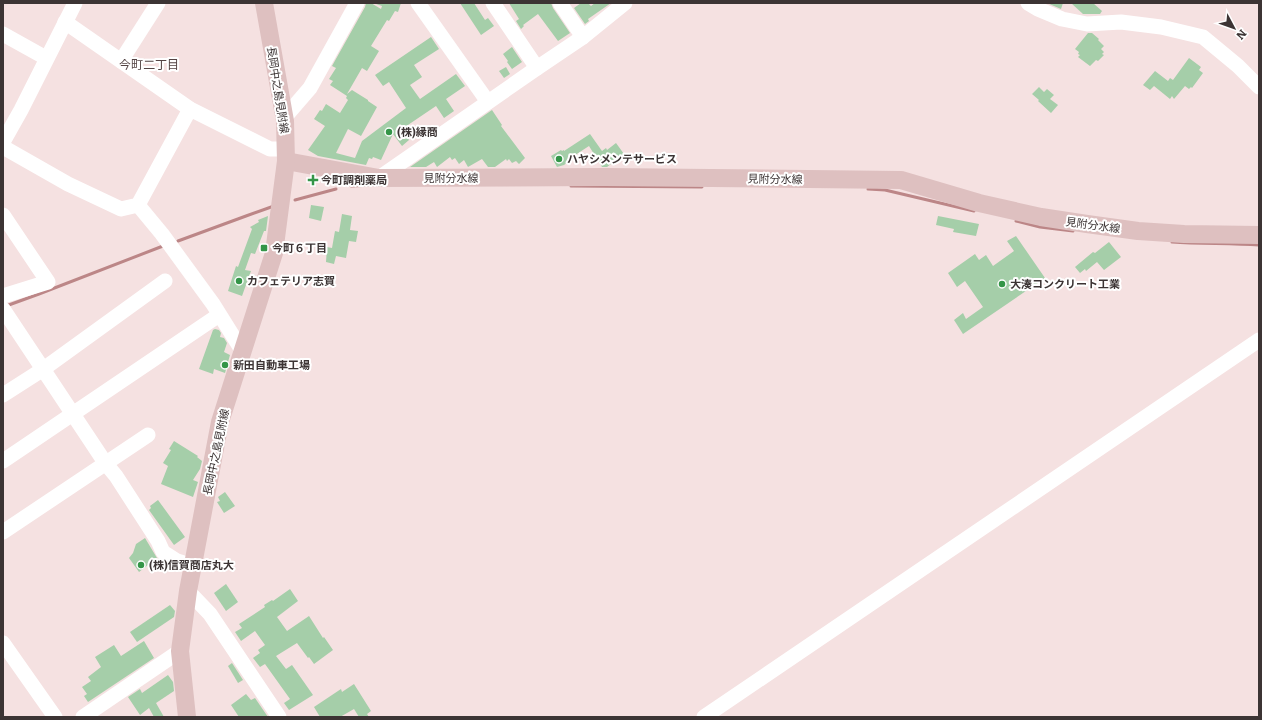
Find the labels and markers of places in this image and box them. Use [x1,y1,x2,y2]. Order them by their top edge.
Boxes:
place label: (株)縁商 [397,123,438,139]
marker: (株)縁商 [384,127,394,137]
place label: ハヤシメンテサービス [567,150,677,166]
marker: ハヤシメンテサービス [554,154,564,164]
place label: 今町調剤薬局 [321,171,387,187]
marker: 今町調剤薬局 [308,175,318,185]
place label: 今町６丁目 [272,239,327,255]
marker: 今町６丁目 [259,243,269,253]
place label: カフェテリア志賀 [247,272,335,288]
place label: 大湊コンクリート工業 [1010,275,1120,291]
marker: カフェテリア志賀 [234,276,244,286]
marker: 大湊コンクリート工業 [997,279,1007,289]
place label: 新田自動車工場 [233,356,310,372]
marker: 新田自動車工場 [220,360,230,370]
place label: (株)信賀商店丸大 [149,556,234,572]
marker: (株)信賀商店丸大 [136,560,146,570]

